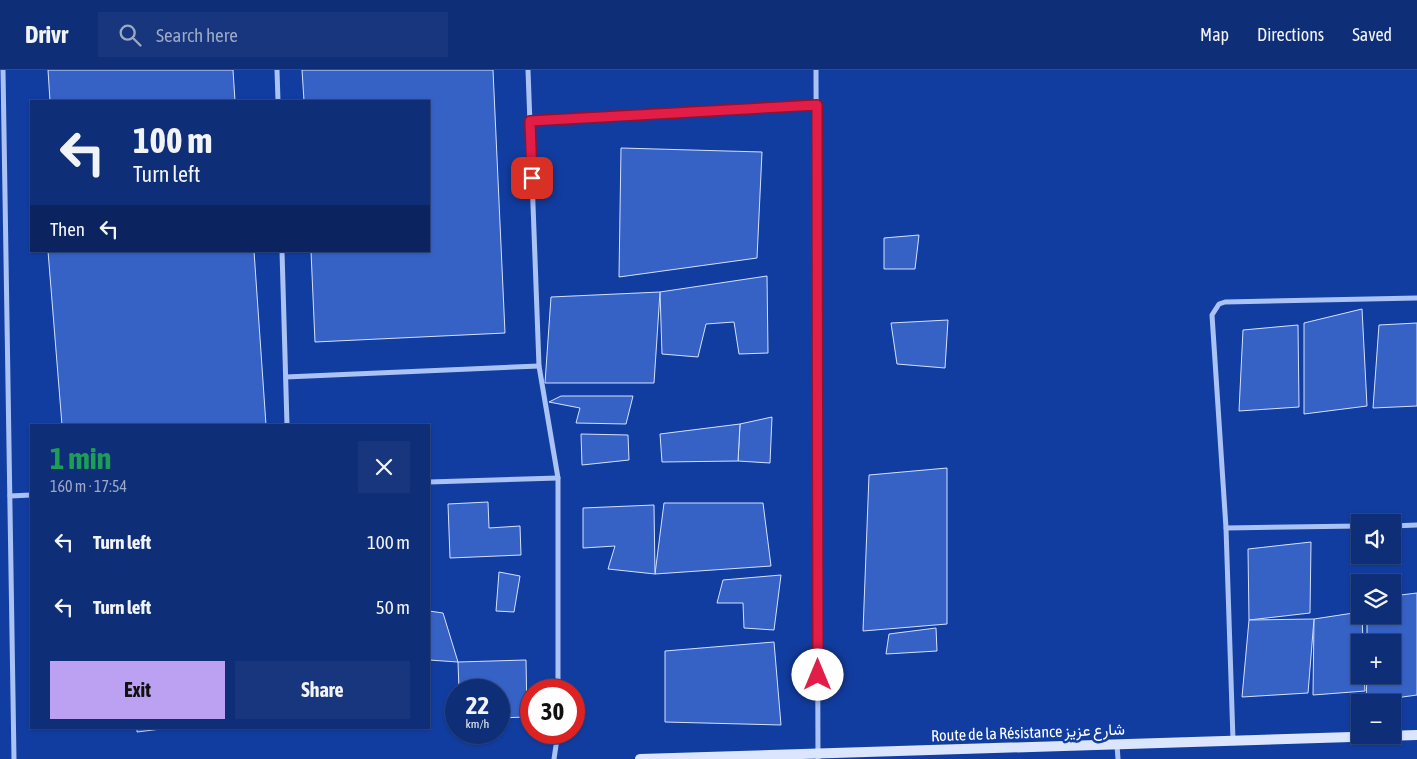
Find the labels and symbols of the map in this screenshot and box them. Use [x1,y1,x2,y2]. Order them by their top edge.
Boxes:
pin [511,157,553,199]
position arrow [791,648,843,700]
speed limit sign: 30 [520,679,585,744]
street label: Route de la Résistance شارع عزيز [931,720,1125,747]

